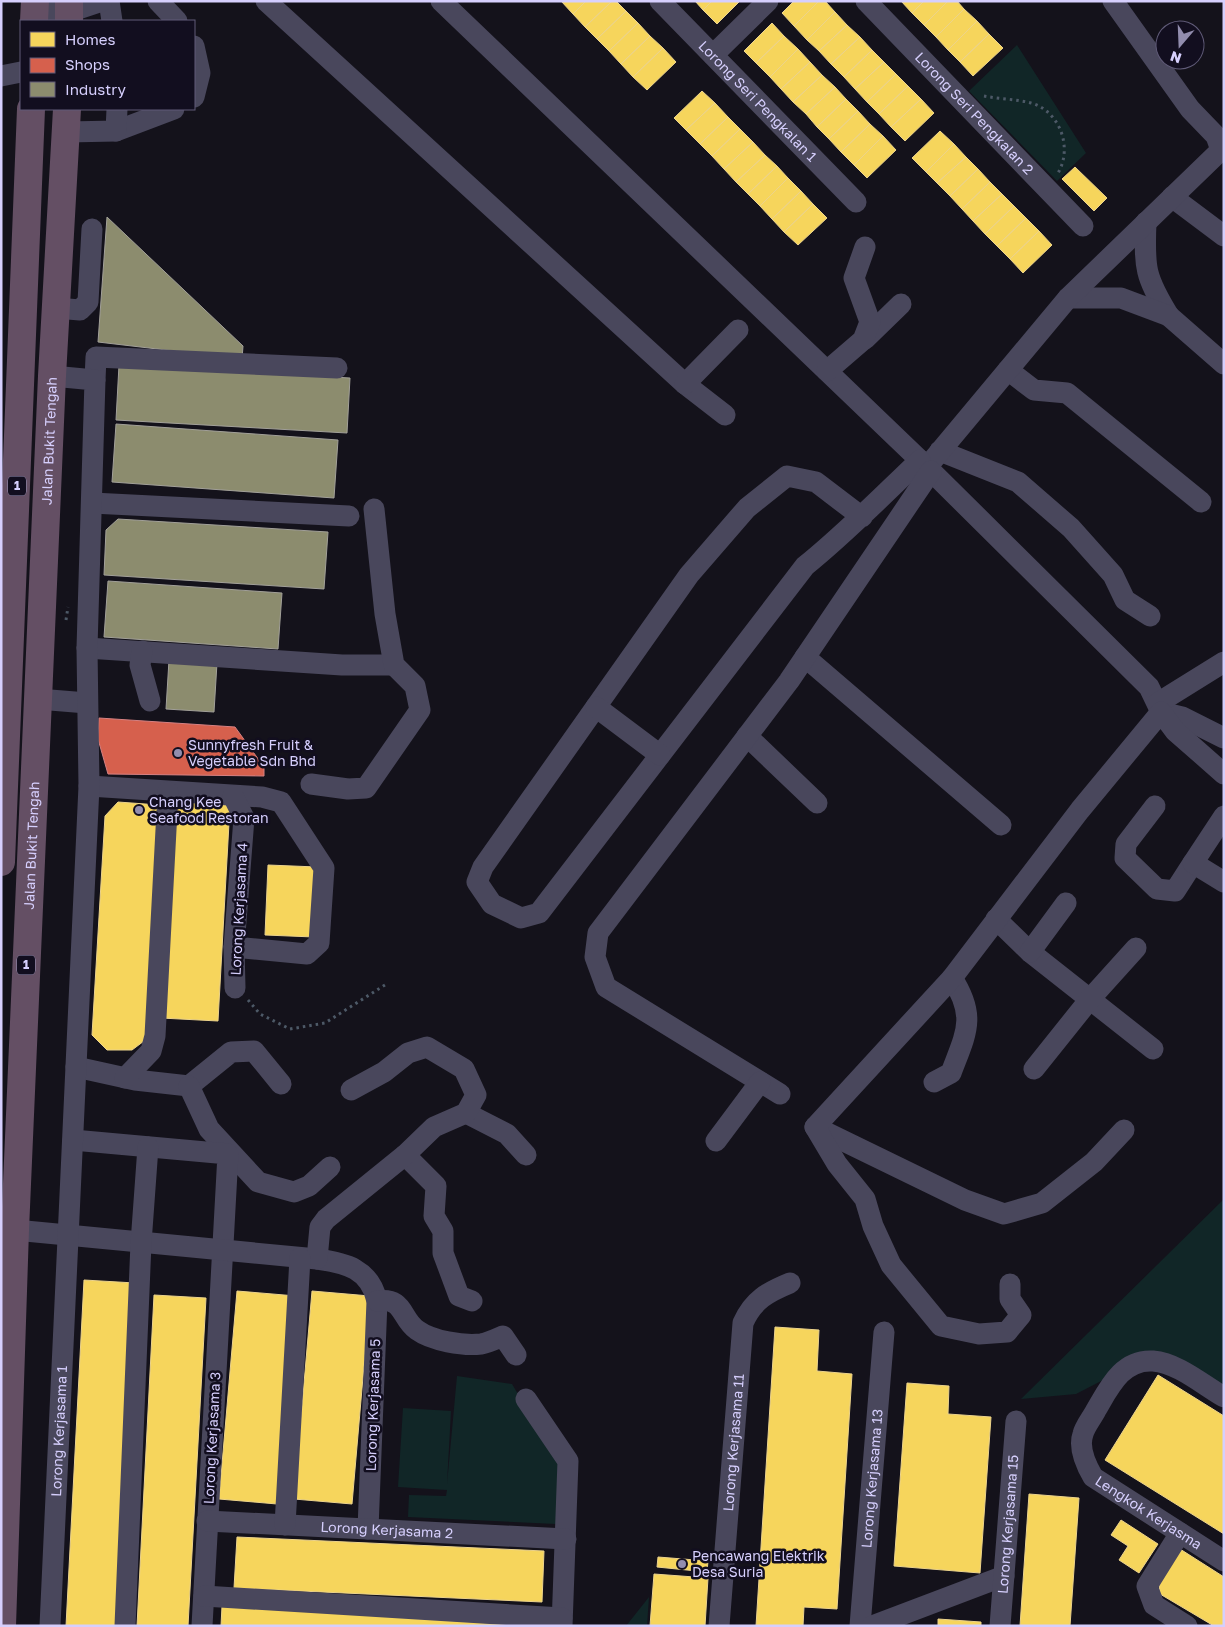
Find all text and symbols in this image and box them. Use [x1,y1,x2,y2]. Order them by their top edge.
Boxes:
legend [20,20,195,110]
north arrow [1155,20,1205,70]
text: Homes [65,30,115,48]
street label: Lorong Seri Pengkalan 1 [695,37,821,165]
street label: Lorong Seri Pengkalan 2 [912,48,1037,178]
text: N [1168,48,1183,68]
text: Shops [65,55,110,73]
text: Industry [65,80,126,98]
street label: Jalan Bukit Tengah [37,376,60,505]
road number: 1 [8,476,26,496]
place label: Sunnyfresh Fruit & Vegetable Sdn Bhd [188,736,316,769]
marker: Sunnyfresh Fruit & Vegetable Sdn Bhd [172,747,184,759]
street label: Jalan Bukit Tengah [20,781,42,910]
place label: Chang Kee Seafood Restoran [149,793,269,826]
marker: Chang Kee Seafood Restoran [133,804,145,816]
street label: Lorong Kerjasama 4 [227,842,250,976]
road number: 1 [17,956,35,974]
street label: Lorong Kerjasama 5 [362,1338,383,1472]
street label: Lorong Kerjasama 1 [47,1365,70,1497]
street label: Lorong Kerjasama 3 [200,1371,223,1505]
street label: Lorong Kerjasama 11 [719,1373,747,1512]
street label: Lorong Kerjasama 13 [857,1408,886,1549]
street label: Lorong Kerjasama 15 [994,1454,1021,1594]
street label: Lengkok Kerjasma [1092,1472,1205,1553]
street label: Lorong Kerjasama 2 [320,1518,453,1541]
place label: Pencawang Elektrik Desa Suria [692,1547,825,1580]
marker: Pencawang Elektrik Desa Suria [676,1558,688,1570]

